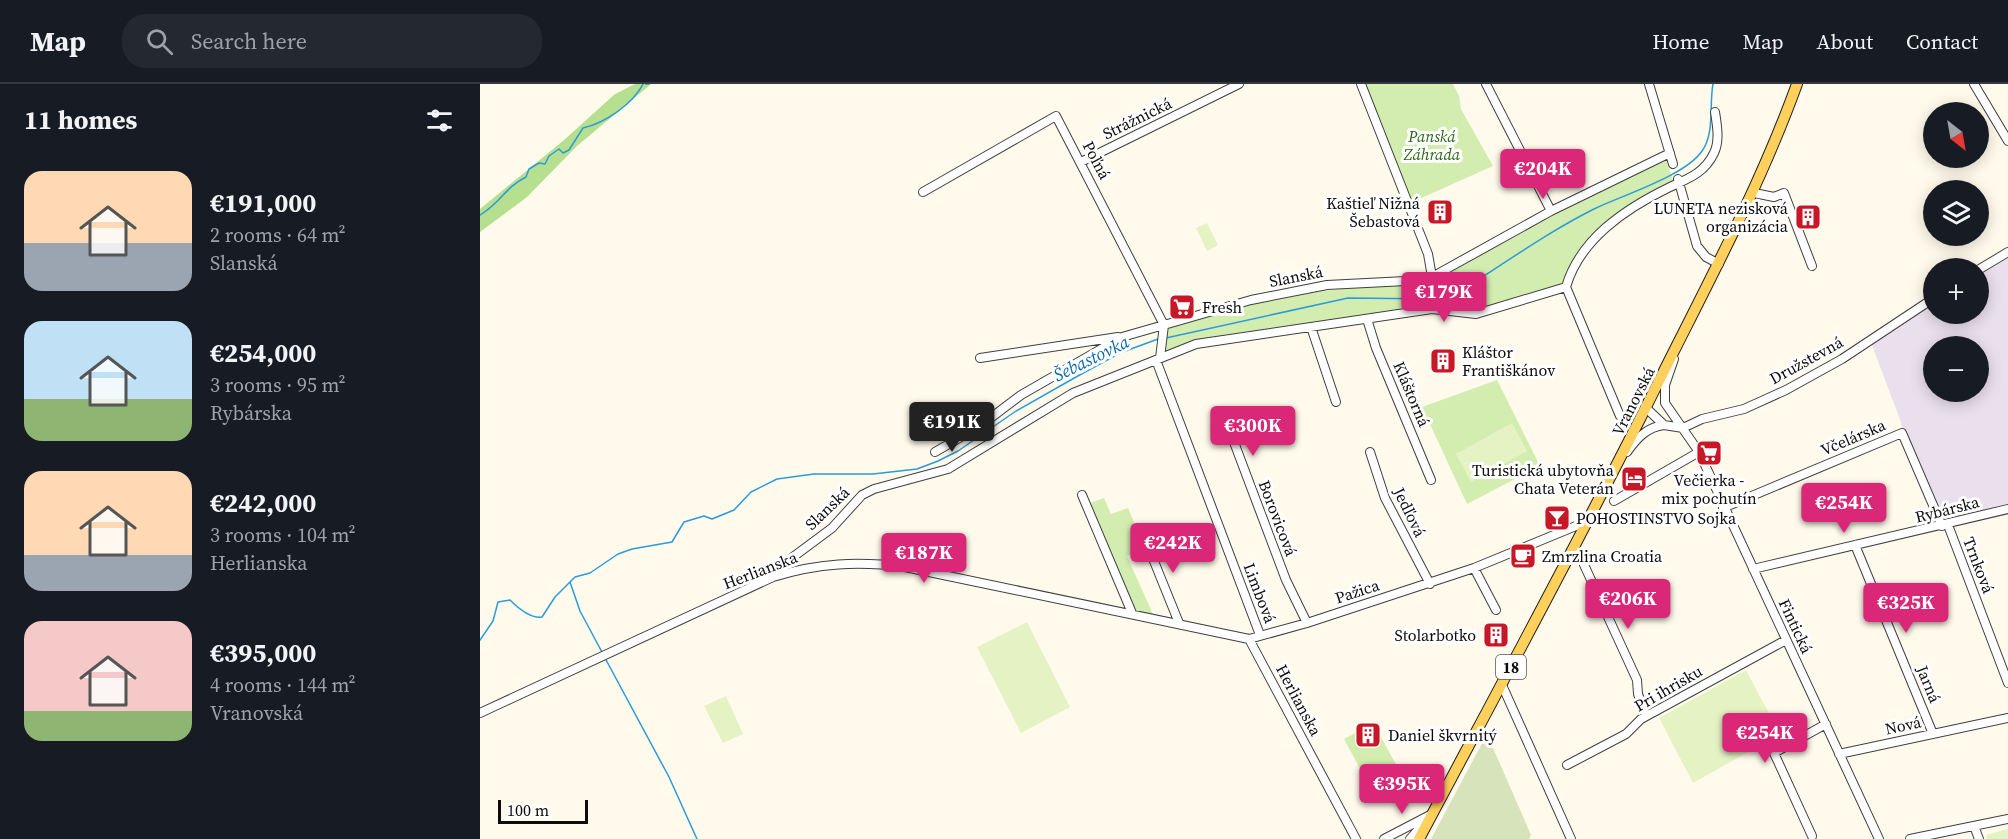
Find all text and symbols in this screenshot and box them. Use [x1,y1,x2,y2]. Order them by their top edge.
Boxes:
search box [122,14,542,68]
text: Map [30,22,86,60]
icon: search [143,25,176,58]
text: Search here [191,26,307,56]
text: Home [1652,27,1710,56]
text: Map [1743,27,1784,56]
text: About [1817,27,1873,56]
text: Contact [1906,27,1978,56]
street label: Strážnická [1099,91,1176,144]
text: 11 homes [24,102,137,138]
north arrow [1923,102,1989,168]
map controls [1923,102,1989,402]
icon: filters [423,104,456,137]
park label: Panská Záhrada [1403,125,1461,165]
street label: Poľná [1078,137,1117,184]
pin: €204K [1501,149,1585,200]
text: €204K [1514,154,1572,182]
button: layers [1923,180,1989,246]
text: €191,000 [210,185,316,221]
place label: Kaštieľ Nižná Šebastová [1326,192,1421,232]
icon: home [72,195,144,267]
building icon: Kaštieľ Nižná Šebastová [1425,197,1455,227]
place label: LUNETA nezisková organizácia [1654,197,1789,237]
building icon: LUNETA nezisková organizácia [1793,202,1823,232]
text: 2 rooms · 64 m² [210,221,346,249]
text: Slanská [210,249,278,277]
button: + [1923,258,1989,324]
street label: Slanská [1267,260,1325,292]
pin: €179K [1402,272,1486,323]
text: €179K [1415,277,1473,305]
supermarket icon: Fresh [1167,292,1197,322]
place label: Fresh [1202,296,1242,318]
water label: Šebastovka [1049,329,1134,387]
street label: Družstevná [1765,330,1847,389]
text: €254,000 [210,335,316,371]
button: − [1923,336,1989,402]
place label: Kláštor Františkánov [1462,341,1555,381]
icon: home [72,345,144,417]
building icon: Kláštor Františkánov [1428,346,1458,376]
street label: Kláštorná [1388,358,1436,431]
street label: Vranovská [1606,362,1660,439]
text: 3 rooms · 95 m² [210,371,346,399]
text: Rybárska [210,399,292,427]
pin: €191K [910,402,994,453]
pin: €300K [1211,406,1295,457]
text: €191K [923,407,981,435]
text: €300K [1224,411,1282,439]
street label: Včelárska [1817,413,1890,460]
supermarket icon: Večierka - mix pochutín [1694,438,1724,468]
place label: Turistická ubytovňa Chata Veterán [1472,459,1615,499]
hotel icon: Turistická ubytovňa Chata Veterán [1619,464,1649,494]
place label: Večierka - mix pochutín [1661,469,1757,509]
street label: Borovicová [1253,477,1303,560]
street label: Slanská [800,481,855,535]
street label: Jedľová [1388,483,1432,541]
pin: €254K [1802,483,1886,534]
text: €242,000 [210,485,316,521]
text: €254K [1815,488,1873,516]
street label: Rybárska [1913,490,1982,528]
icon: home [72,495,144,567]
bar icon: POHOSTINSTVO Sojka [1542,503,1572,533]
place label: POHOSTINSTVO Sojka [1576,507,1737,529]
text: 3 rooms · 104 m² [210,521,356,549]
pin: €242K [1131,523,1215,574]
text: €242K [1144,528,1202,556]
pin: €187K [882,533,966,584]
street label: Trnková [1958,534,2000,597]
text: €187K [895,538,953,566]
cafe icon: Zmrzlina Croatia [1508,541,1538,571]
street label: Herlianska [720,545,801,594]
place label: Zmrzlina Croatia [1542,545,1663,567]
text: Herlianska [210,549,308,577]
street label: Limbová [1238,560,1282,627]
street label: Pažica [1332,573,1383,609]
pin: €206K [1586,579,1670,630]
pin: €325K [1864,583,1948,634]
text: €206K [1599,584,1657,612]
text: €325K [1877,588,1935,616]
street label: Fintická [1774,595,1819,658]
building icon: Stolarbotko [1481,620,1511,650]
place label: Stolarbotko [1395,624,1476,646]
text: €395,000 [210,635,316,671]
icon: home [72,645,144,717]
road number: 18 [1496,655,1526,679]
street label: Herlianska [1271,660,1327,740]
street label: Pri ihrisku [1630,660,1706,716]
street label: Jarná [1911,661,1947,707]
text: 4 rooms · 144 m² [210,671,356,699]
text: Vranovská [210,699,303,727]
street label: Nová [1883,710,1924,740]
pin: €254K [1723,713,1807,764]
text: €254K [1736,718,1794,746]
building icon: Daniel škvrnitý [1353,720,1383,750]
place label: Daniel škvrnitý [1388,724,1497,746]
pin: €395K [1360,764,1444,815]
text: €395K [1373,769,1431,797]
scale bar [498,797,588,824]
text: 100 m [507,799,549,821]

